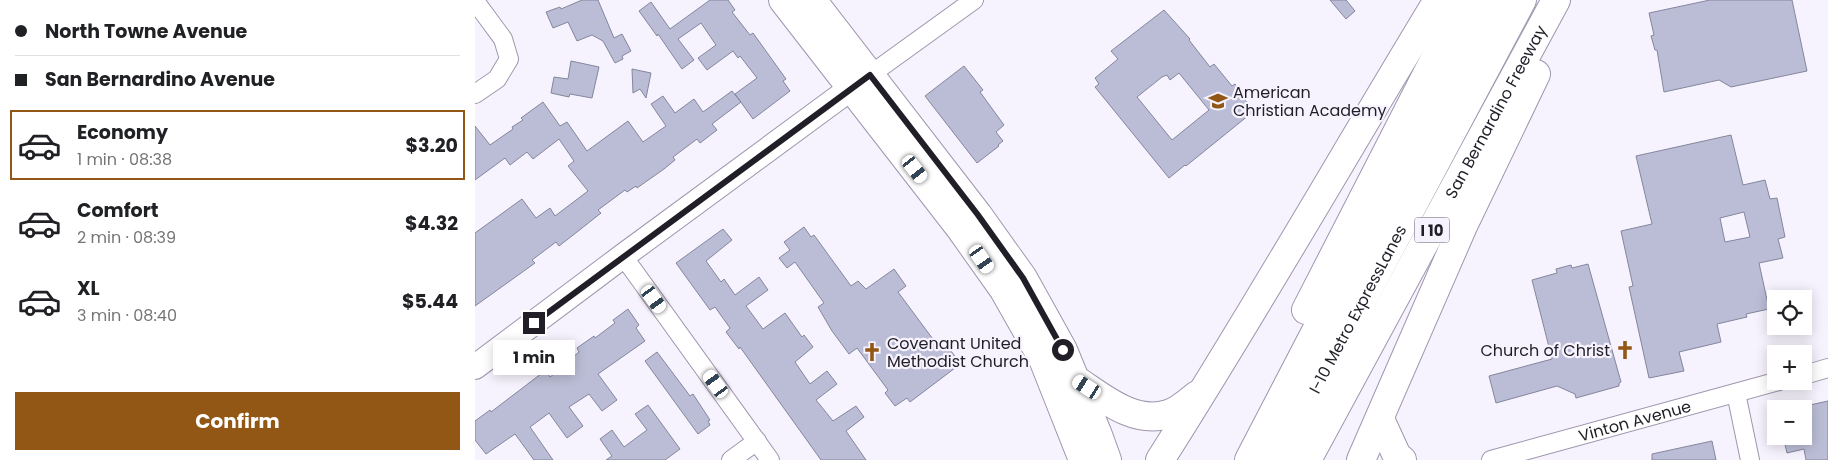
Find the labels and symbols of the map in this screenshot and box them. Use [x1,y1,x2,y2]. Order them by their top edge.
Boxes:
street label: San Bernardino Freeway [1439,21,1552,202]
place label: American Christian Academy [1233,81,1386,122]
school or university icon: American Christian Academy [1207,90,1229,112]
car [899,153,930,185]
road number: I 10 [1415,218,1449,242]
street label: I-10 Metro ExpressLanes [1303,221,1412,397]
car [967,242,996,276]
car [639,282,668,316]
route end [523,312,545,334]
place label: Covenant United Methodist Church [887,332,1029,373]
route start [1052,339,1074,361]
place label: Church of Christ [1481,339,1610,362]
church icon: Church of Christ [1614,339,1636,361]
callout: 1 min [493,340,575,376]
church icon: Covenant United Methodist Church [861,341,883,363]
car [701,367,730,401]
car [1070,373,1103,401]
street label: Vinton Avenue [1576,394,1694,447]

